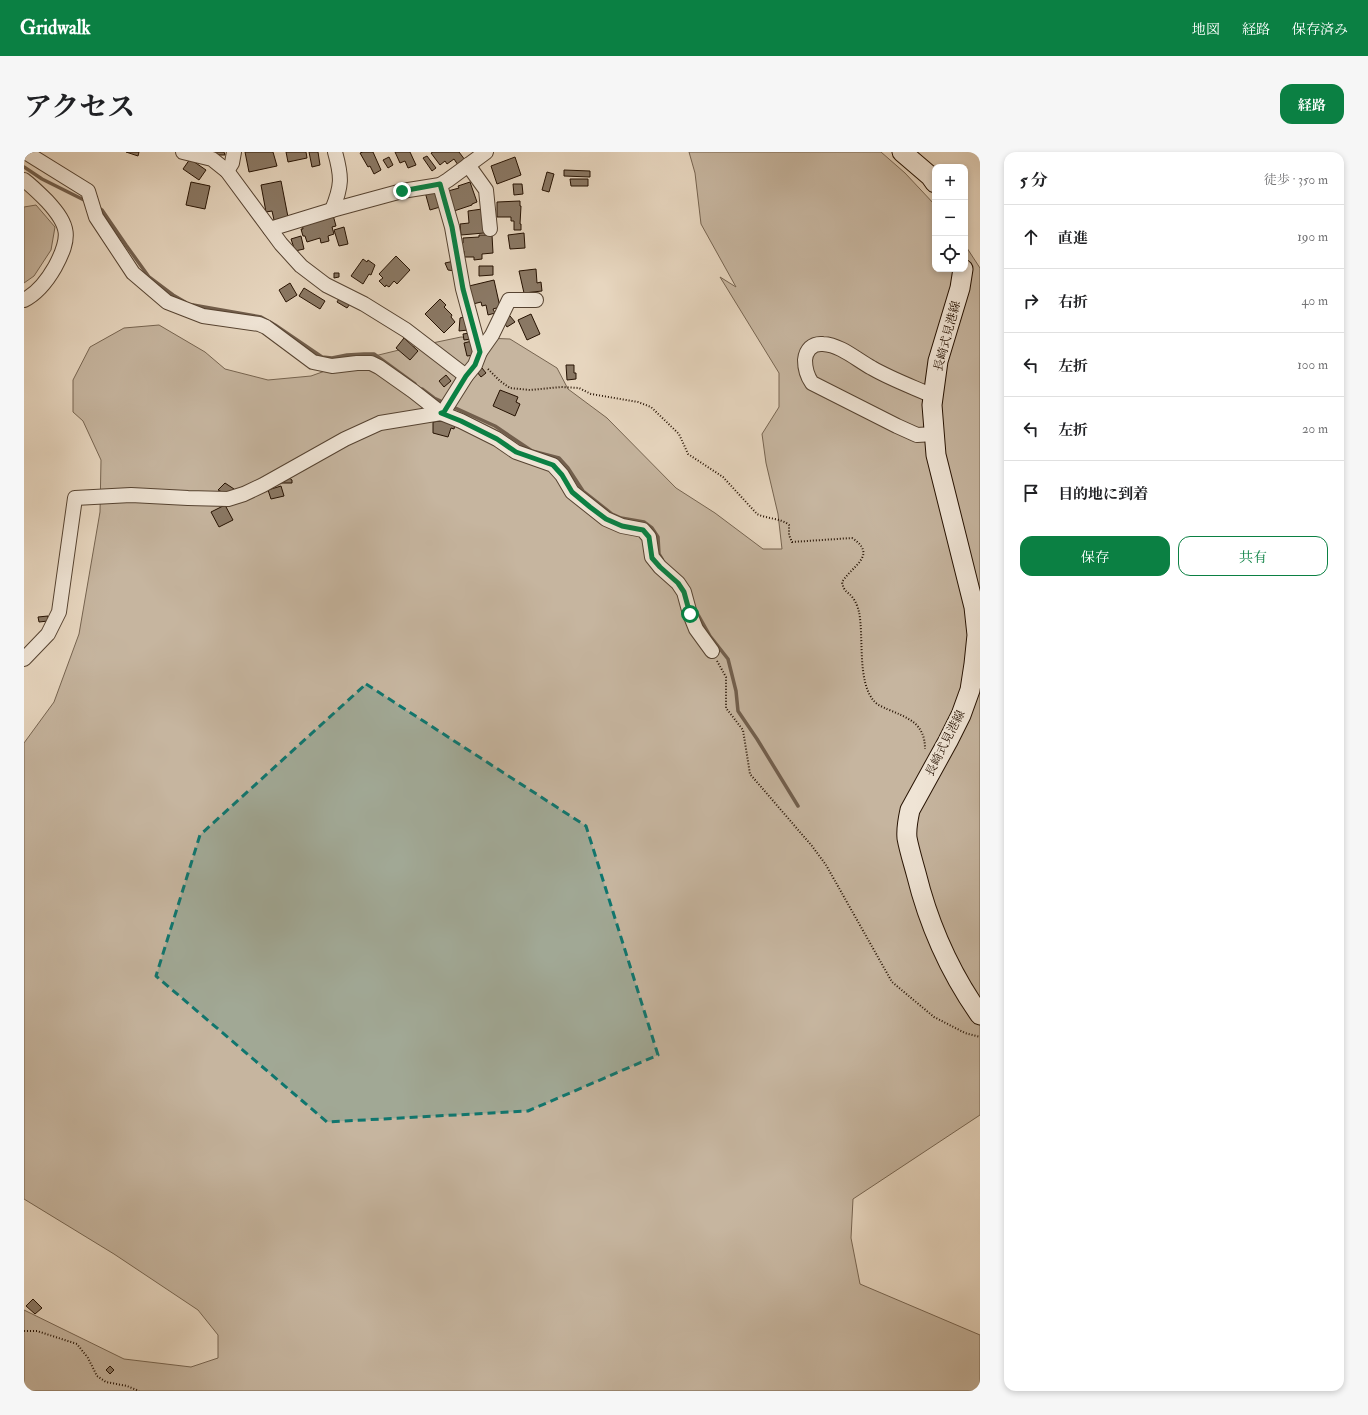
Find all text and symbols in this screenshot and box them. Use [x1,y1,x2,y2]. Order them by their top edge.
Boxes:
text: Gridwalk [20,16,91,40]
text: 地図 [1192,21,1220,38]
text: 経路 [1242,21,1270,38]
text: 保存済み [1292,21,1348,38]
button: 経路 [1280,84,1344,124]
text: アクセス [24,90,135,125]
map controls [932,164,968,272]
button: + [932,164,968,200]
text: 5 分 [1020,170,1048,191]
text: 徒歩 · 350 m [1264,172,1328,188]
route end [393,182,411,200]
button: − [932,200,968,236]
icon: ahead [1020,226,1042,248]
text: 直進 [1058,229,1088,248]
text: 190 m [1297,229,1328,245]
button: locate [932,236,968,272]
icon: right [1020,290,1042,312]
text: 右折 [1058,293,1088,312]
text: 40 m [1302,293,1328,309]
street label: 長崎式見港線 [931,299,964,373]
icon: left [1020,354,1042,376]
text: 左折 [1058,357,1088,376]
text: 100 m [1297,357,1328,373]
icon: left [1020,418,1042,440]
text: 左折 [1058,421,1088,440]
text: 20 m [1302,421,1328,437]
icon: arrive [1020,482,1042,504]
text: 目的地に到着 [1058,485,1148,504]
button: 保存 [1020,536,1170,576]
button: 共有 [1178,536,1328,576]
route start [681,605,699,623]
street label: 長崎式見港線 [922,708,968,779]

